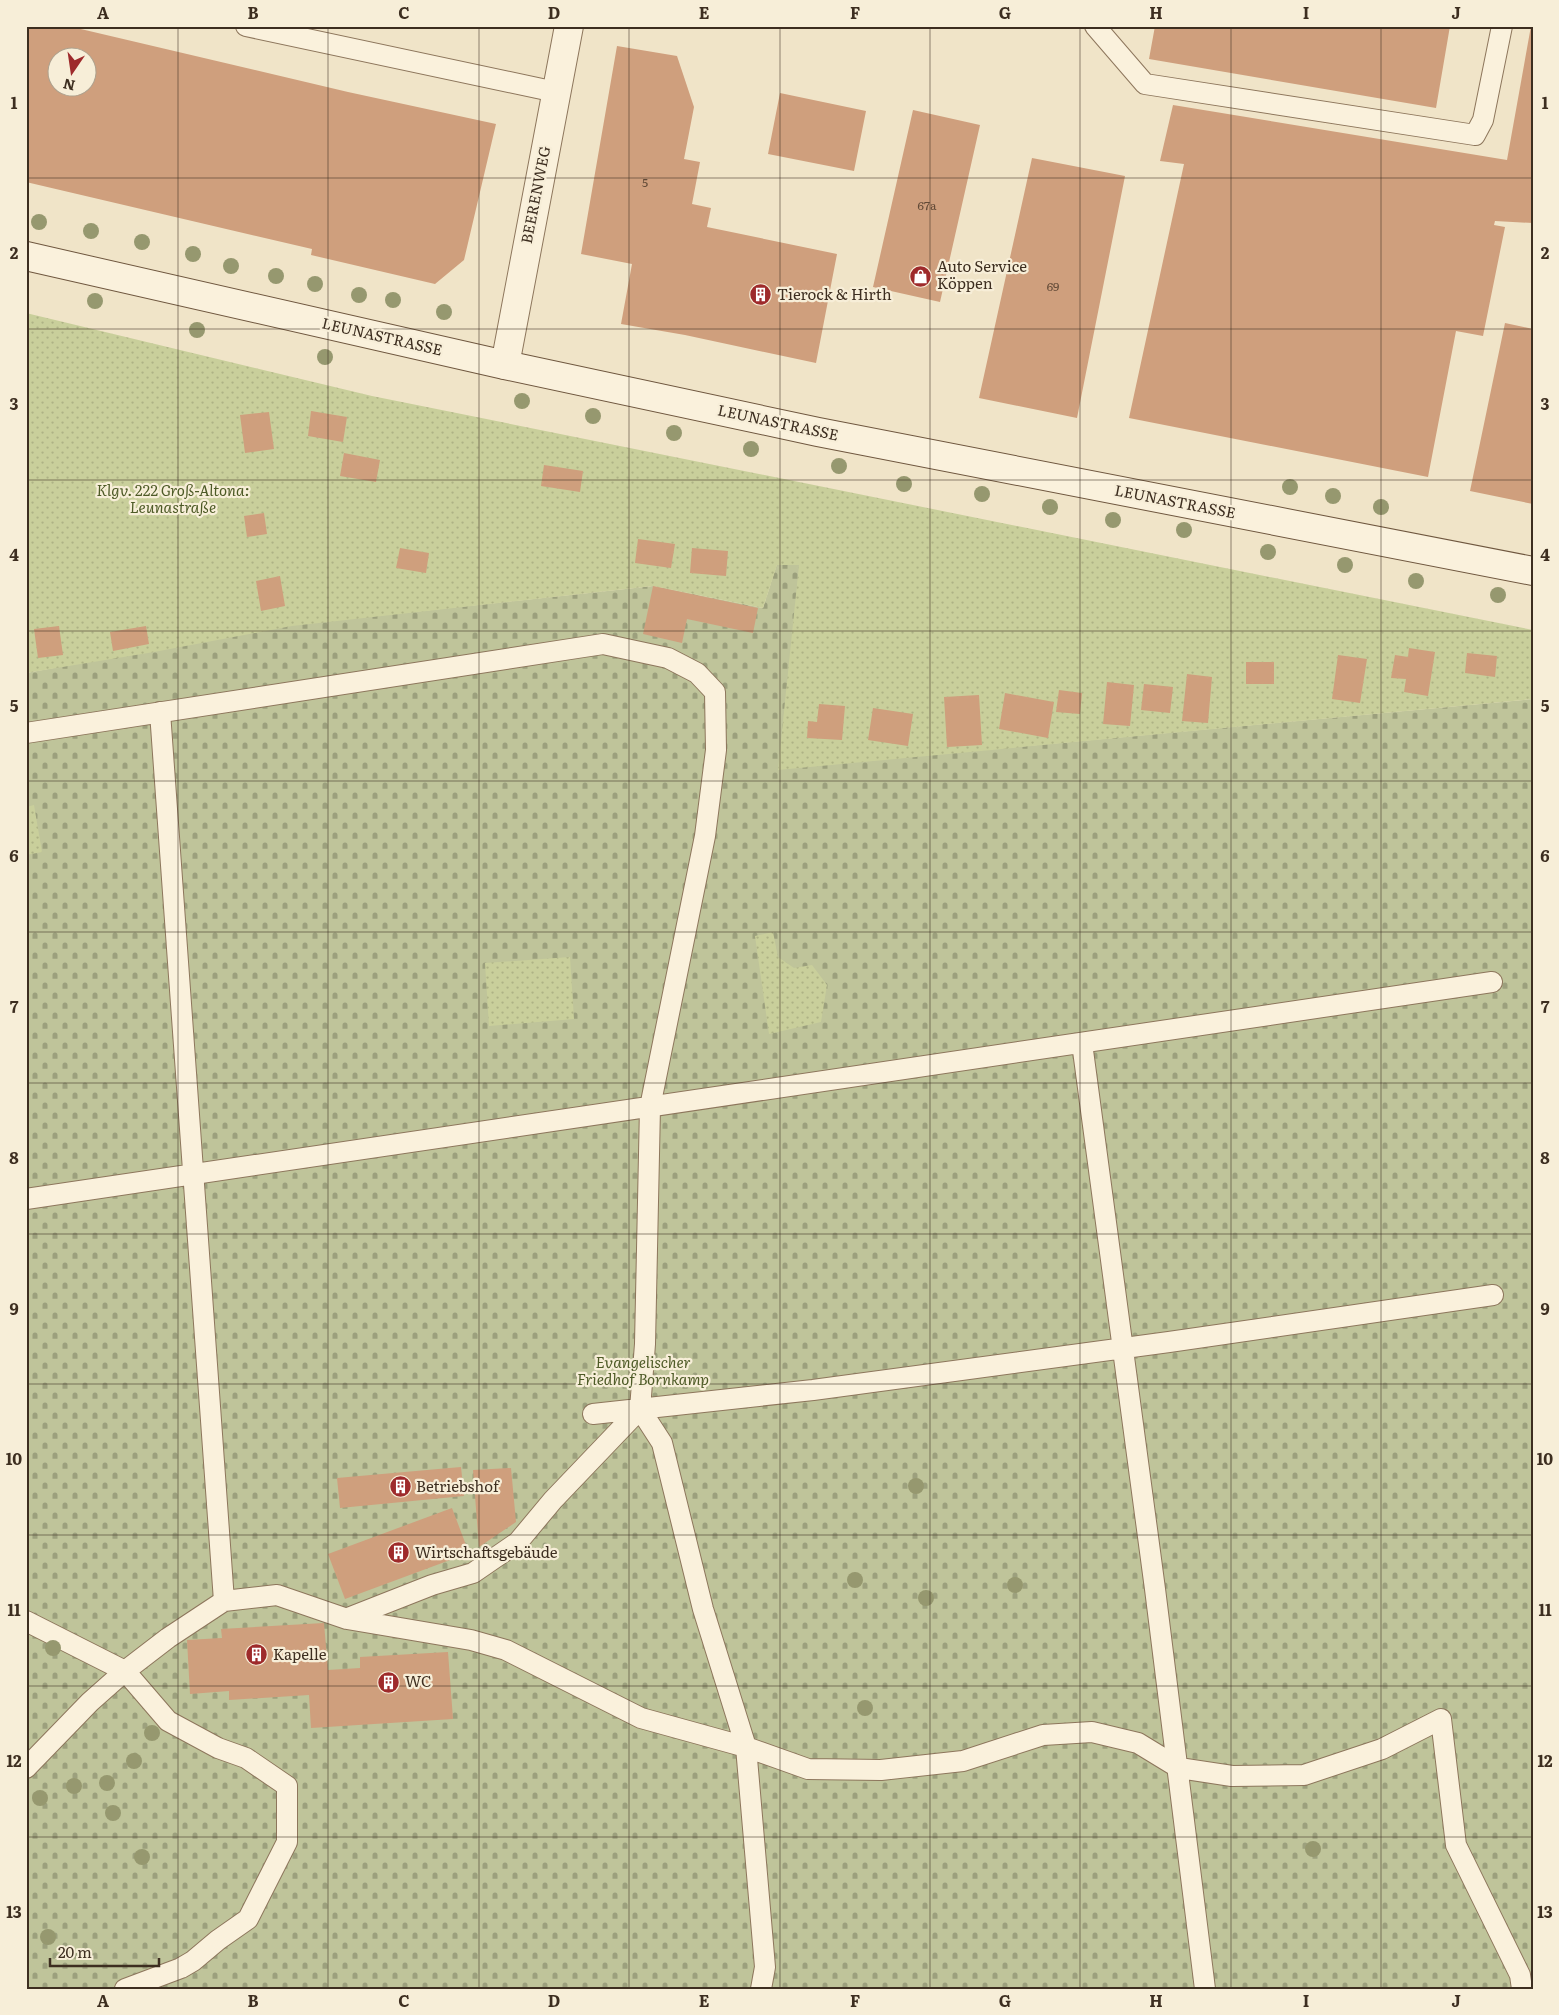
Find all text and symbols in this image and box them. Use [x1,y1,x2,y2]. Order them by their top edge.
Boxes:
text: A [97,0,109,24]
text: B [247,0,259,24]
text: C [398,0,410,24]
text: D [548,0,560,24]
text: E [699,0,710,24]
text: F [850,0,860,24]
text: G [999,0,1011,24]
text: H [1149,0,1163,24]
text: I [1303,0,1309,24]
text: J [1451,0,1461,24]
north arrow [48,48,98,98]
text: N [61,75,77,97]
text: 1 [11,90,18,114]
text: 1 [1542,90,1549,114]
street label: BEERENWEG [514,144,555,246]
house number: 5 [642,173,648,191]
house number: 67a [918,196,937,214]
text: 2 [10,240,19,264]
text: 2 [1541,240,1550,264]
place label: Auto Service Köppen [937,254,1027,294]
shop icon: Auto Service Köppen [909,264,933,288]
house number: 69 [1047,277,1059,295]
place label: Tierock & Hirth [777,282,892,305]
building icon: Tierock & Hirth [749,283,773,307]
street label: LEUNASTRASSE [320,311,445,361]
text: 3 [10,391,19,415]
text: 3 [1541,391,1550,415]
street label: LEUNASTRASSE [716,398,841,446]
park label: Klgv. 222 Groß-Altona: Leunastraße [97,478,249,518]
street label: LEUNASTRASSE [1113,478,1238,524]
text: 4 [9,542,19,566]
text: 4 [1540,542,1550,566]
text: 5 [10,693,19,717]
text: 5 [1541,693,1550,717]
text: 6 [9,843,19,867]
text: 6 [1540,843,1550,867]
text: 7 [10,994,19,1018]
text: 7 [1541,994,1550,1018]
text: 8 [9,1145,19,1169]
text: 8 [1540,1145,1550,1169]
text: 9 [9,1296,19,1320]
text: 9 [1540,1296,1550,1320]
park label: Evangelischer Friedhof Bornkamp [577,1350,709,1390]
text: 10 [6,1446,22,1470]
text: 10 [1537,1446,1553,1470]
place label: Betriebshof [416,1474,500,1497]
building icon: Betriebshof [388,1475,412,1499]
place label: Wirtschaftsgebäude [415,1540,558,1563]
building icon: Wirtschaftsgebäude [387,1541,411,1565]
text: 11 [7,1597,21,1621]
text: 11 [1538,1597,1552,1621]
place label: Kapelle [273,1642,327,1665]
building icon: Kapelle [245,1643,269,1667]
place label: WC [405,1669,432,1692]
building icon: WC [377,1670,401,1694]
text: 12 [6,1748,22,1772]
text: 12 [1537,1748,1553,1772]
text: 13 [6,1899,22,1923]
text: 13 [1537,1899,1553,1923]
scale bar [50,1935,159,1967]
text: 20 m [58,1940,92,1963]
text: A [97,1988,109,2012]
text: B [247,1988,259,2012]
text: C [398,1988,410,2012]
text: D [548,1988,560,2012]
text: E [699,1988,710,2012]
text: F [850,1988,860,2012]
text: G [999,1988,1011,2012]
text: H [1149,1988,1163,2012]
text: I [1303,1988,1309,2012]
text: J [1451,1988,1461,2012]

